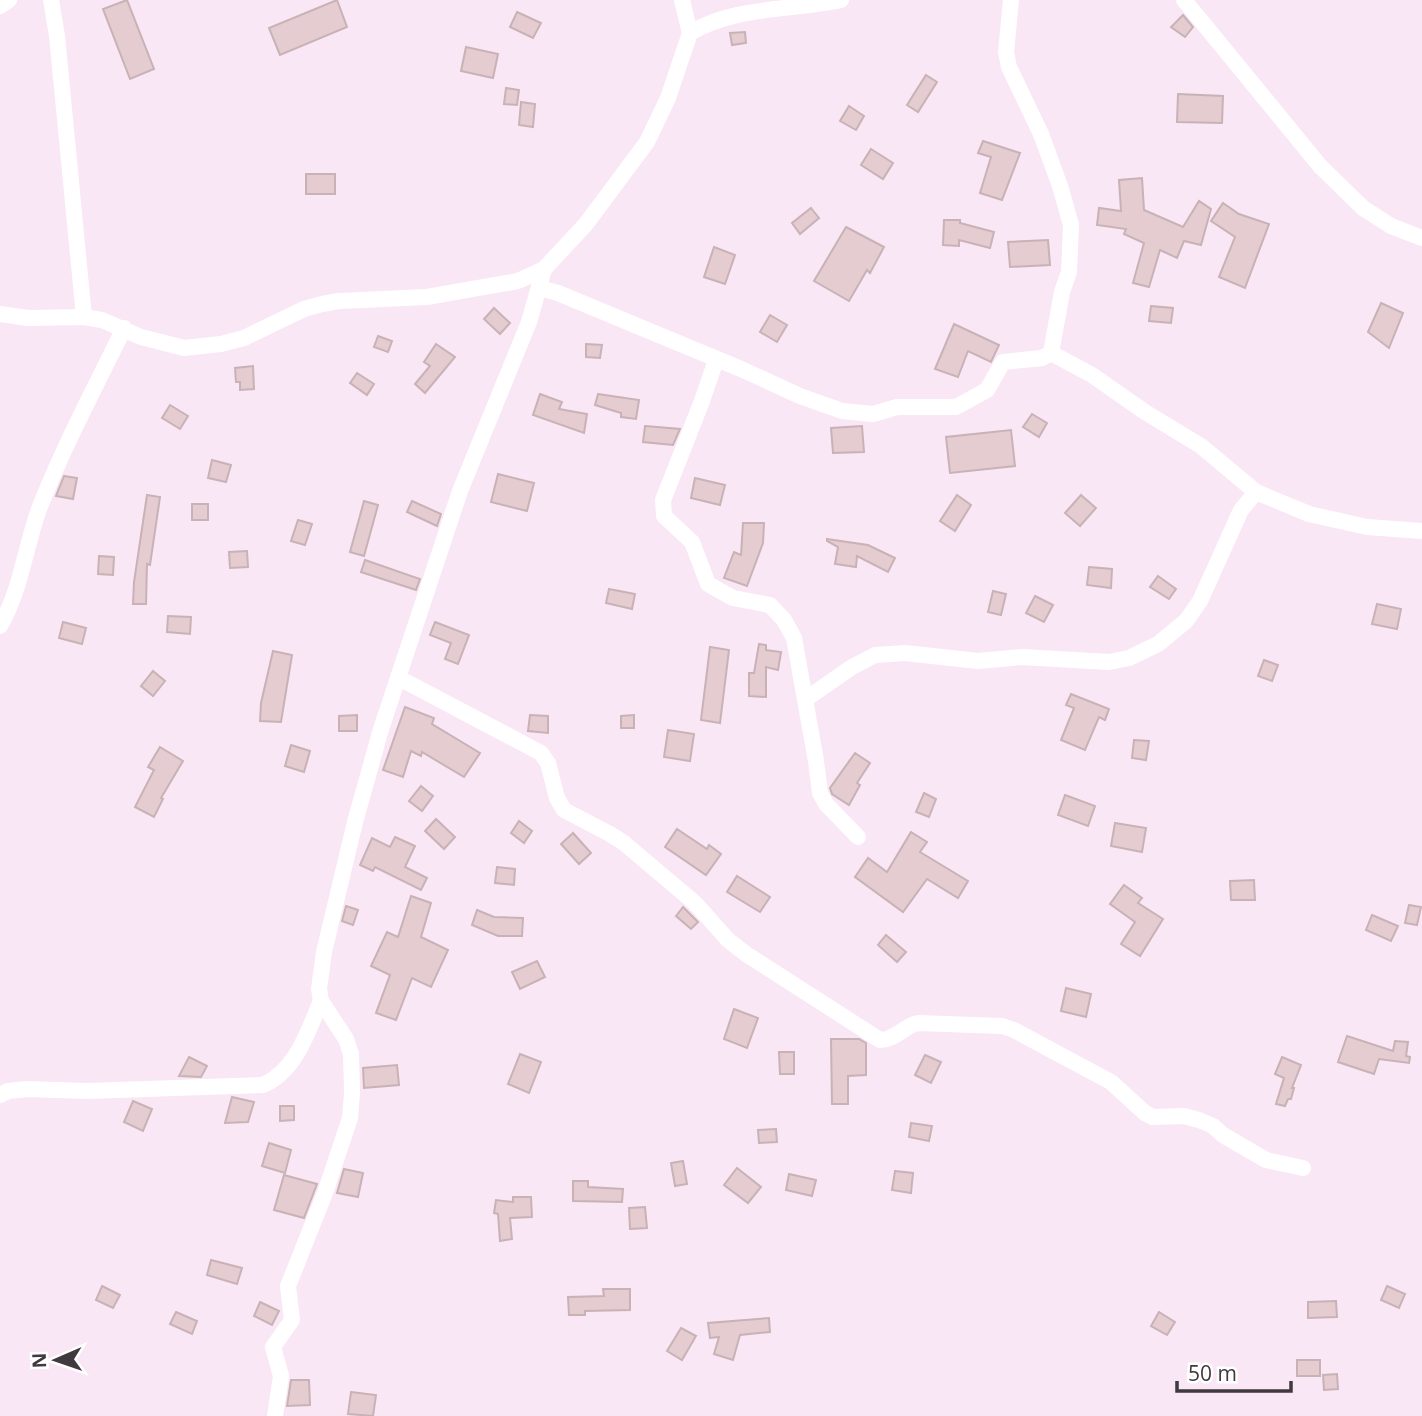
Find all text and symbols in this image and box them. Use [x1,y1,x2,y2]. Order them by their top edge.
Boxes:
north arrow [21,1325,91,1395]
scale bar [1177,1350,1291,1394]
text: N [26,1352,52,1369]
text: 50 m [1188,1359,1237,1387]

